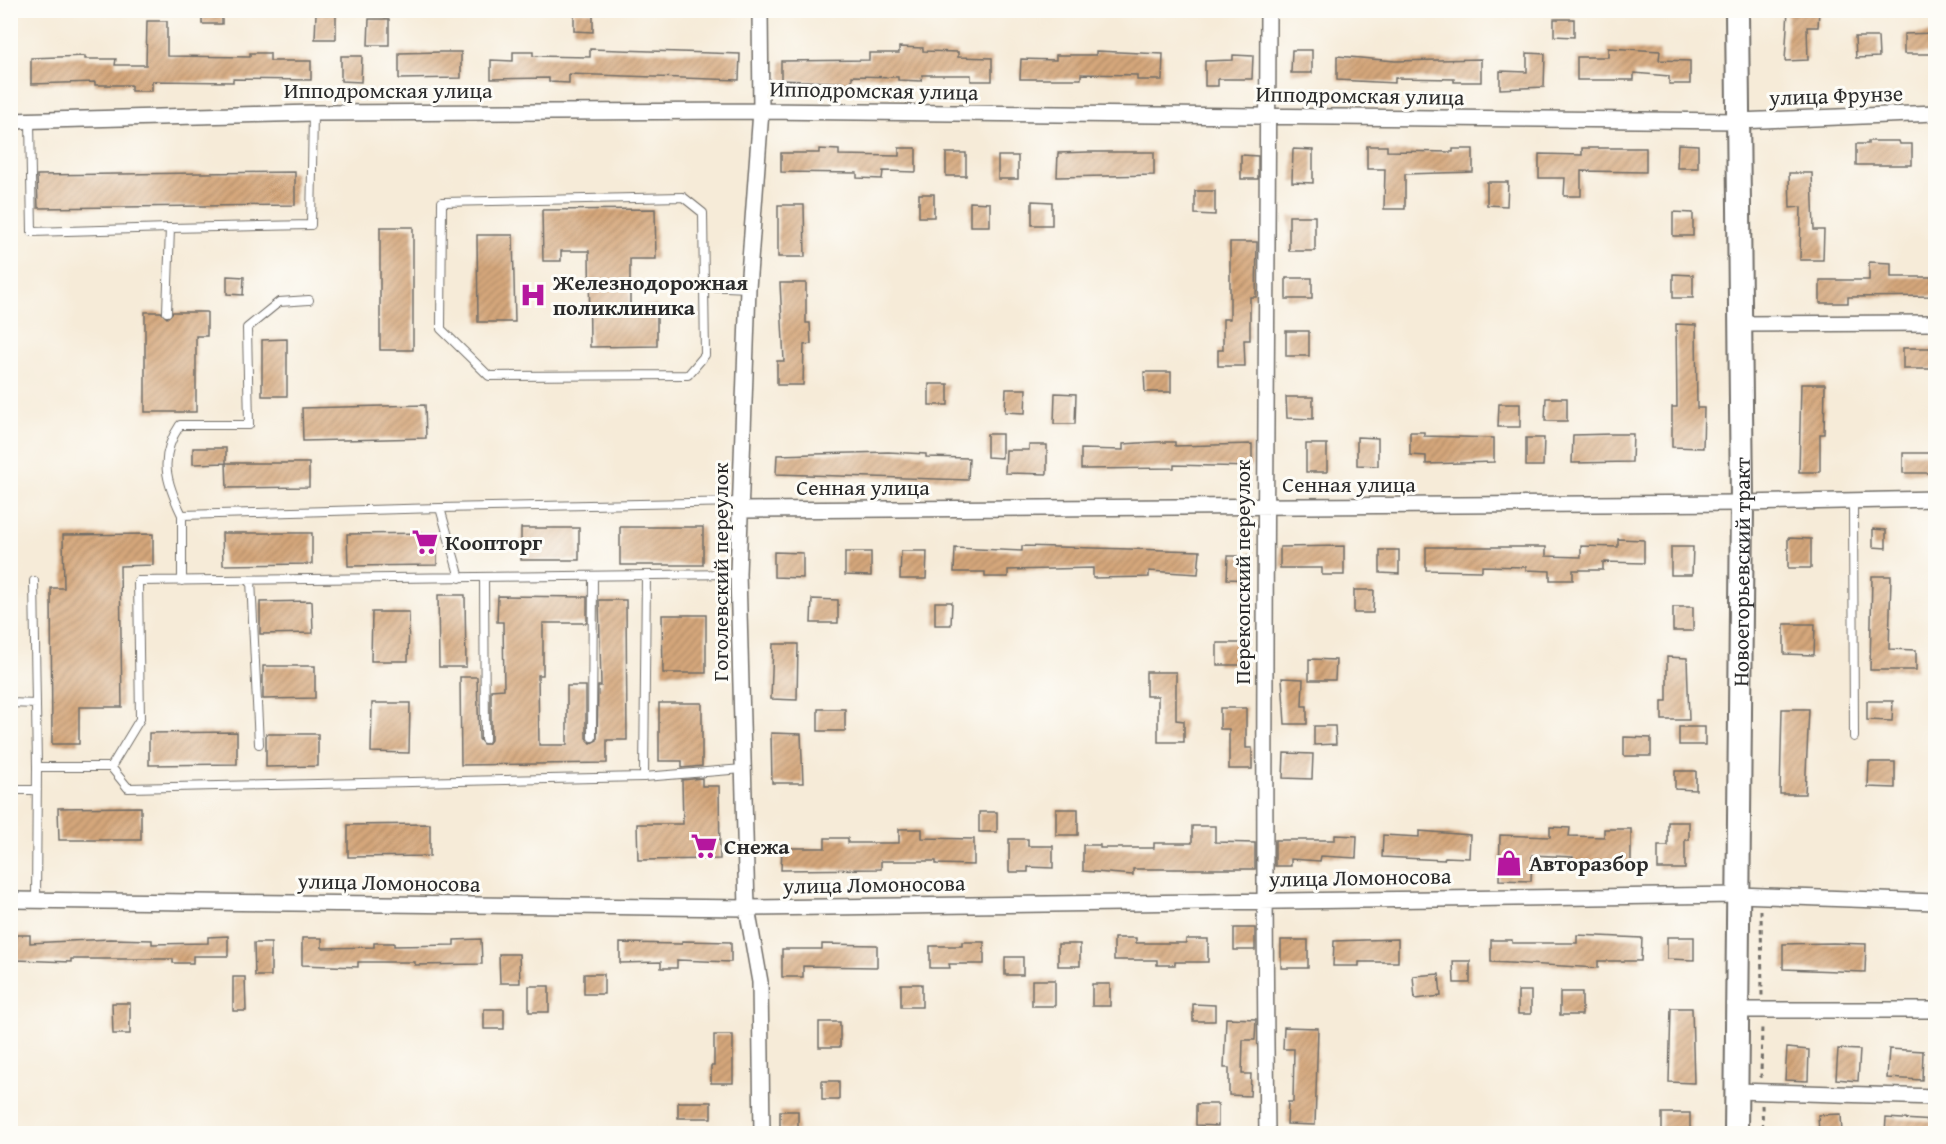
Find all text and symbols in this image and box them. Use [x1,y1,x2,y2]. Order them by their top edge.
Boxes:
street label: Ипподромская улица [769,72,979,108]
street label: Ипподромская улица [284,74,493,106]
street label: Ипподромская улица [1255,77,1465,113]
street label: улица Фрунзе [1767,77,1904,113]
place label: Железнодорожная поликлиника [552,266,748,323]
hospital icon: Железнодорожная поликлиника [518,280,548,310]
street label: Новоегорьевский тракт [1724,457,1758,687]
street label: Перекопский переулок [1226,459,1258,685]
street label: Гоголевский переулок [704,462,736,681]
street label: Сенная улица [1282,468,1416,500]
street label: Сенная улица [796,471,930,503]
place label: Коопторг [445,526,542,558]
supermarket icon: Коопторг [410,527,440,557]
place label: Снежа [724,830,790,862]
supermarket icon: Снежа [689,831,719,861]
place label: Авторазбор [1529,847,1649,879]
shop icon: Авторазбор [1494,848,1524,878]
street label: улица Ломоносова [1267,859,1452,895]
street label: улица Ломоносова [296,864,481,900]
street label: улица Ломоносова [781,866,966,902]

